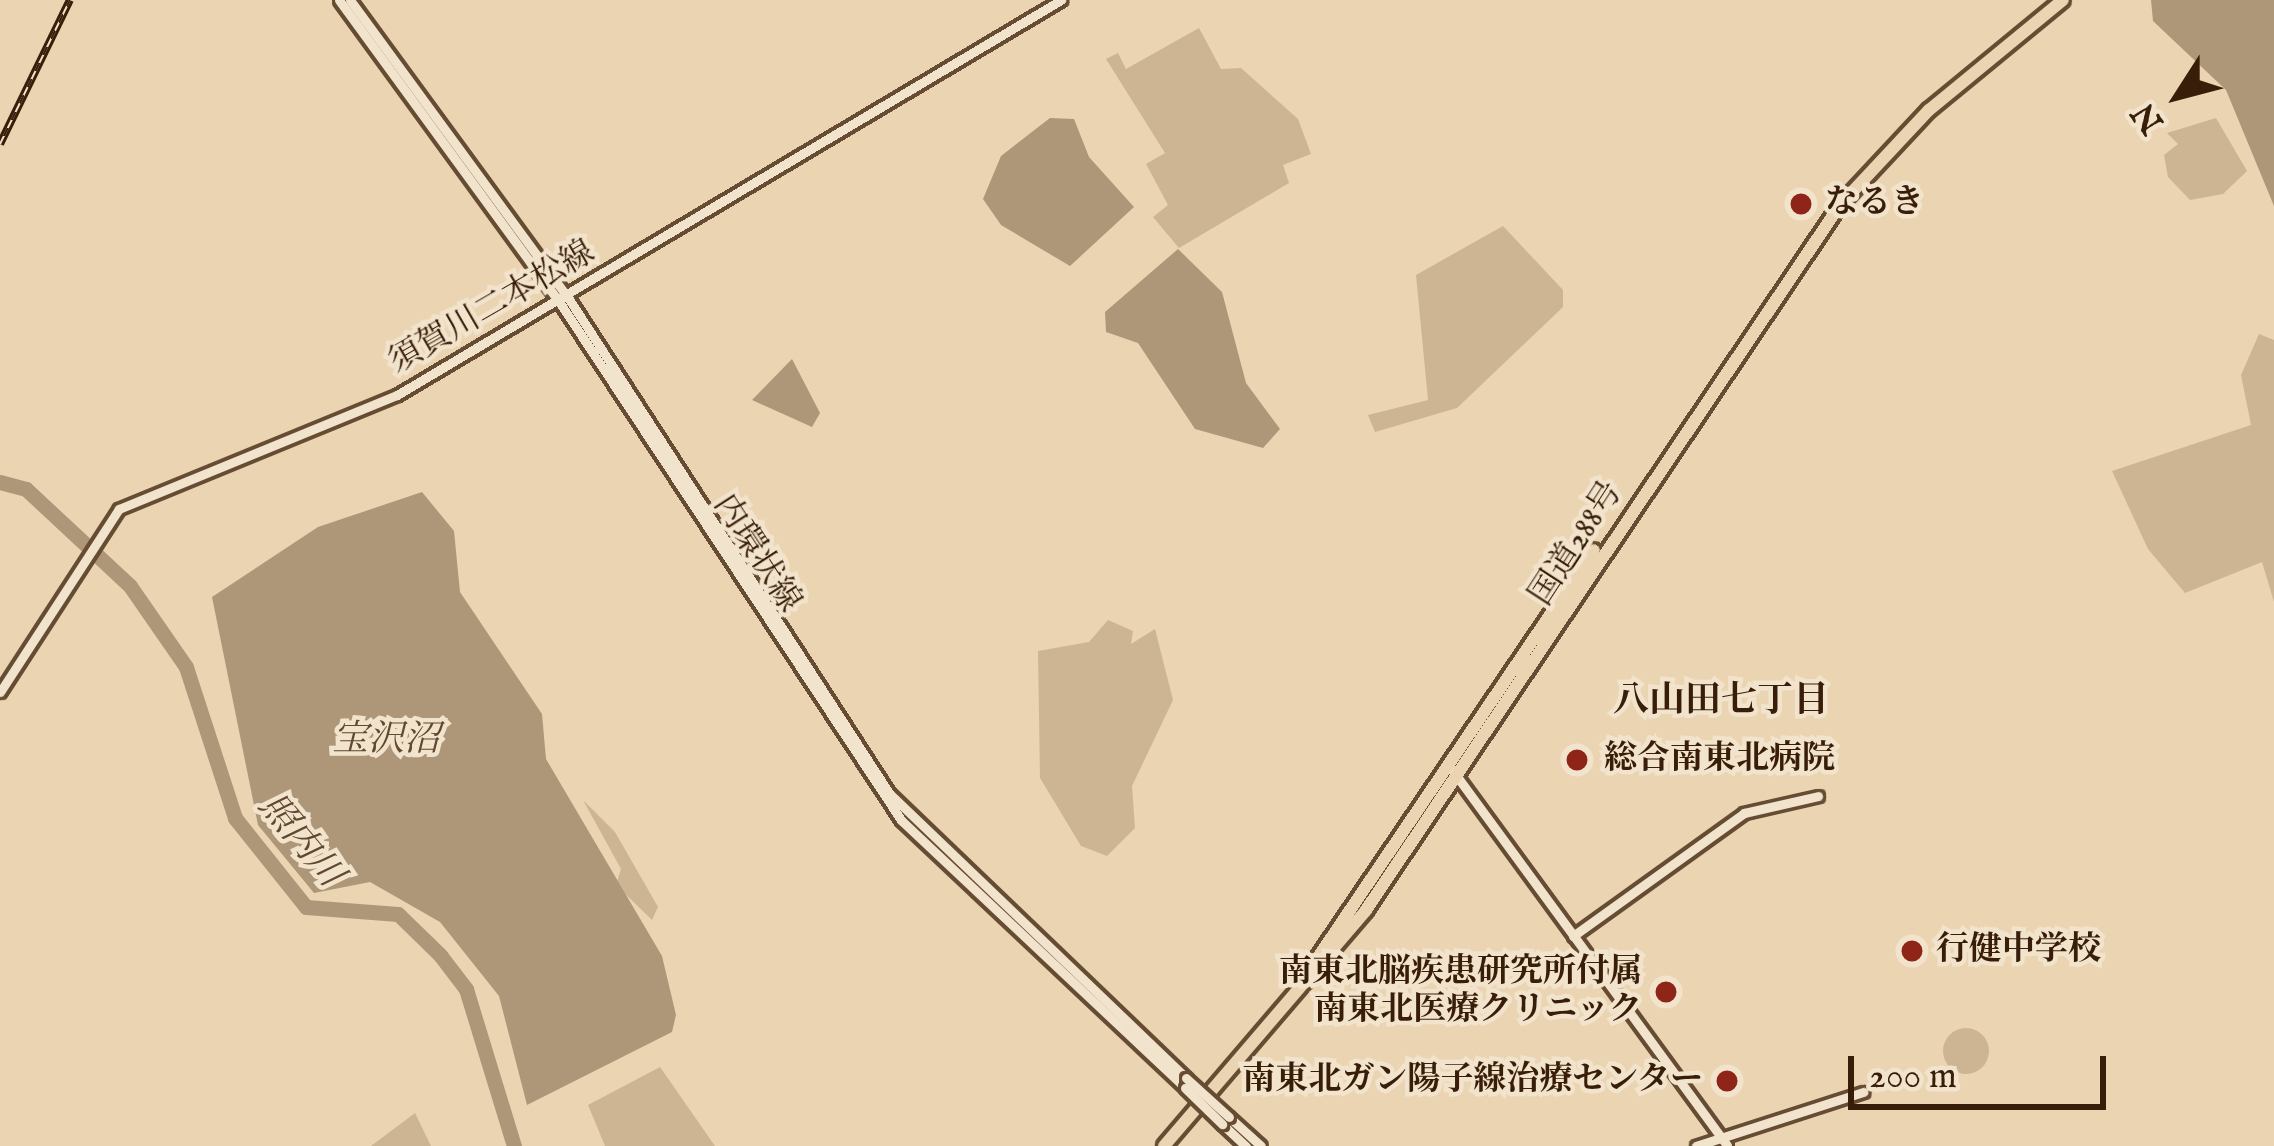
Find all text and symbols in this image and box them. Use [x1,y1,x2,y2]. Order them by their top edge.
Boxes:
north arrow [2118,36,2238,156]
text: N [2123,93,2174,141]
place label: なるき [1825,184,1924,224]
marker: なるき [1788,191,1814,217]
street label: 須賀川二本松線 [382,233,602,383]
street label: 国道288号 [1522,474,1632,614]
street label: 内環状線 [703,488,809,620]
district label: 八山田七丁目 [1613,680,1829,724]
water label: 宝沢沼 [332,719,440,763]
place label: 総合南東北病院 [1604,740,1835,780]
marker: 総合南東北病院 [1561,744,1593,776]
water label: 照内川 [249,786,351,896]
place label: 行健中学校 [1936,931,2101,971]
marker: 行健中学校 [1899,938,1925,964]
place label: 南東北脳疾患研究所付属 南東北医療クリニック [1279,953,1642,1031]
marker: 南東北脳疾患研究所付属 南東北医療クリニック [1653,979,1679,1005]
scale bar [1854,1032,2112,1106]
text: 200 m [1869,1054,1957,1100]
place label: 南東北ガン陽子線治療センター [1241,1061,1703,1101]
marker: 南東北ガン陽子線治療センター [1714,1068,1740,1094]

